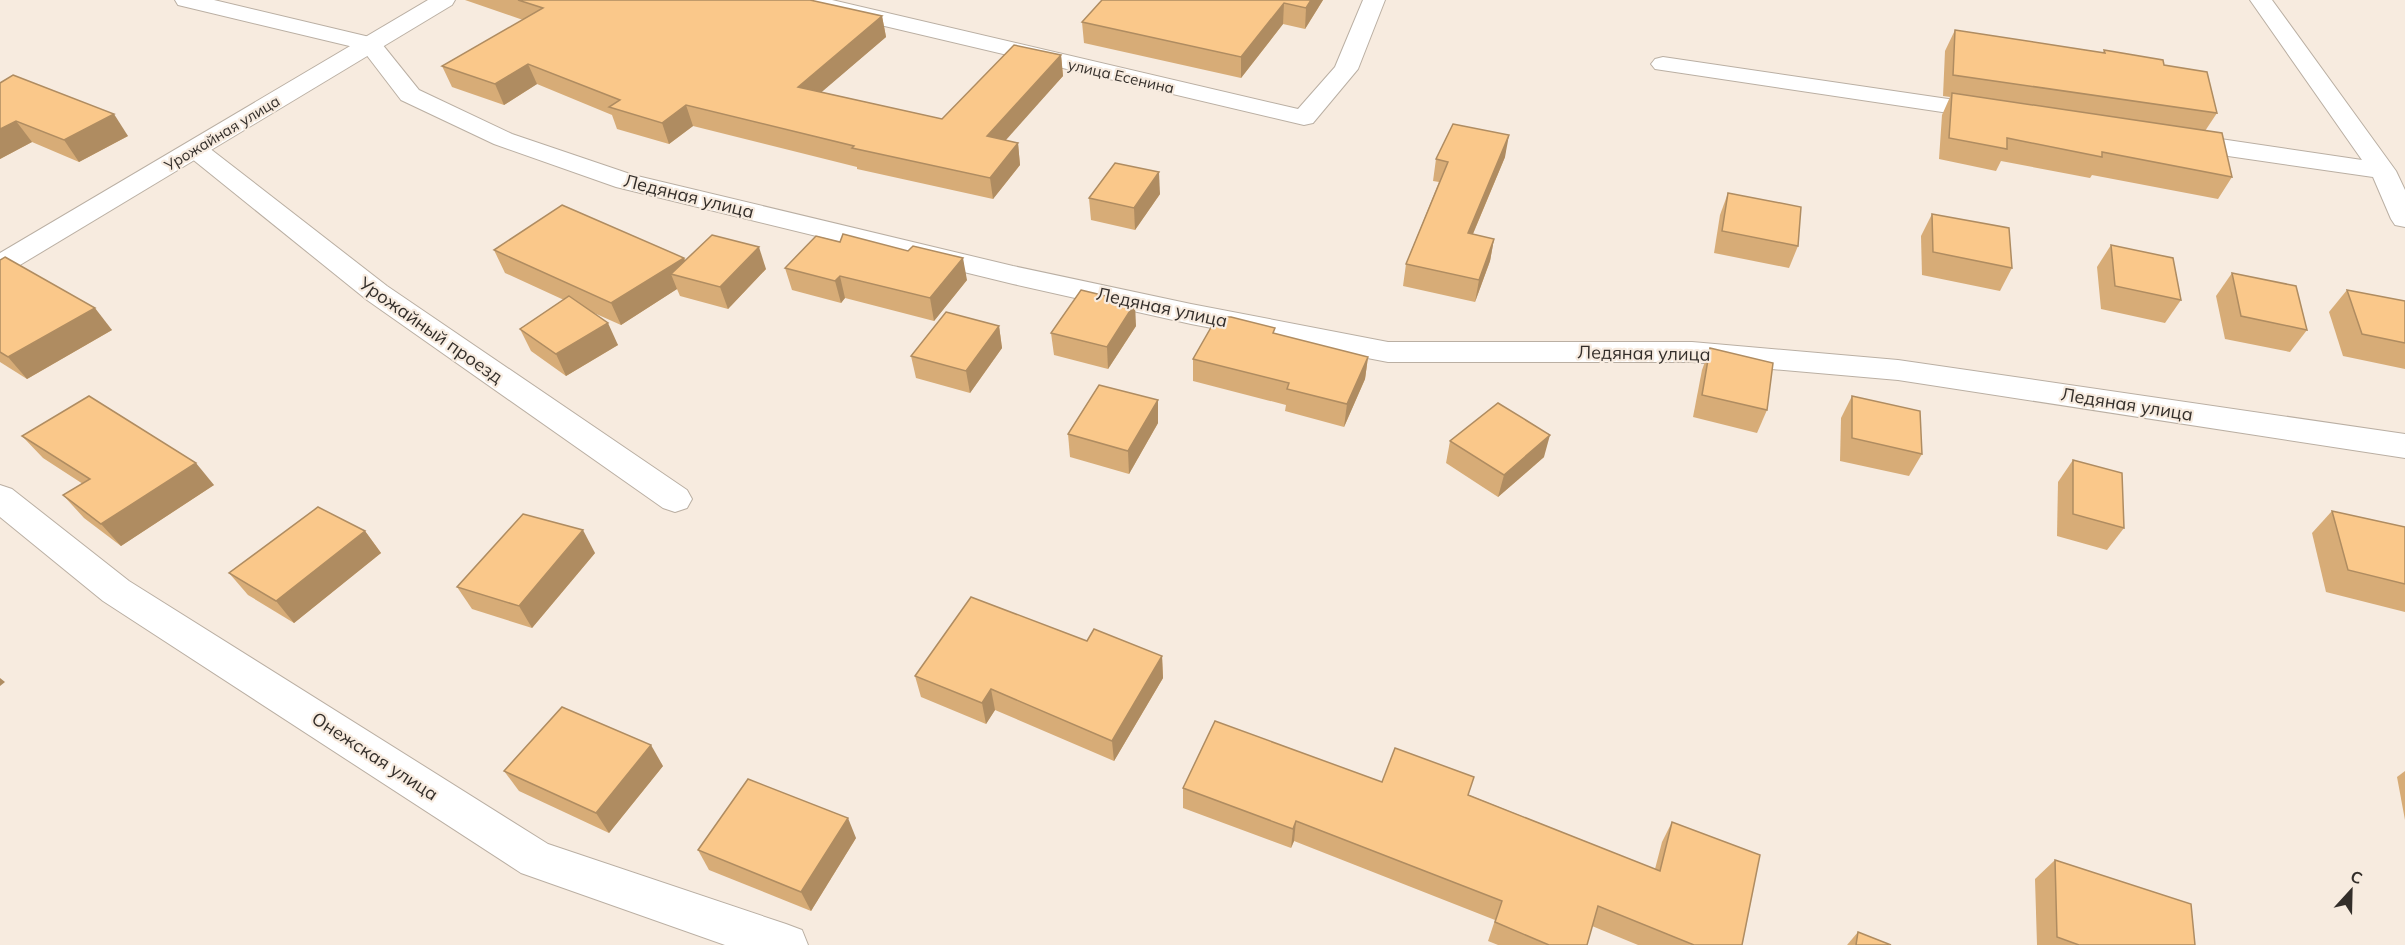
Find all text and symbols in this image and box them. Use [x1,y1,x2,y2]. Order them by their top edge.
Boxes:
street label: улица Есенина [1066,55,1176,97]
street label: Урожайная улица [160,91,283,175]
street label: Ледяная улица [622,169,756,223]
street label: Урожайный проезд [354,271,508,388]
street label: Ледяная улица [1094,282,1230,332]
street label: Ледяная улица [1577,340,1711,366]
street label: Ледяная улица [2059,382,2195,426]
street label: Онежская улица [308,707,442,805]
north arrow [2321,861,2381,921]
text: С [2348,866,2365,888]

